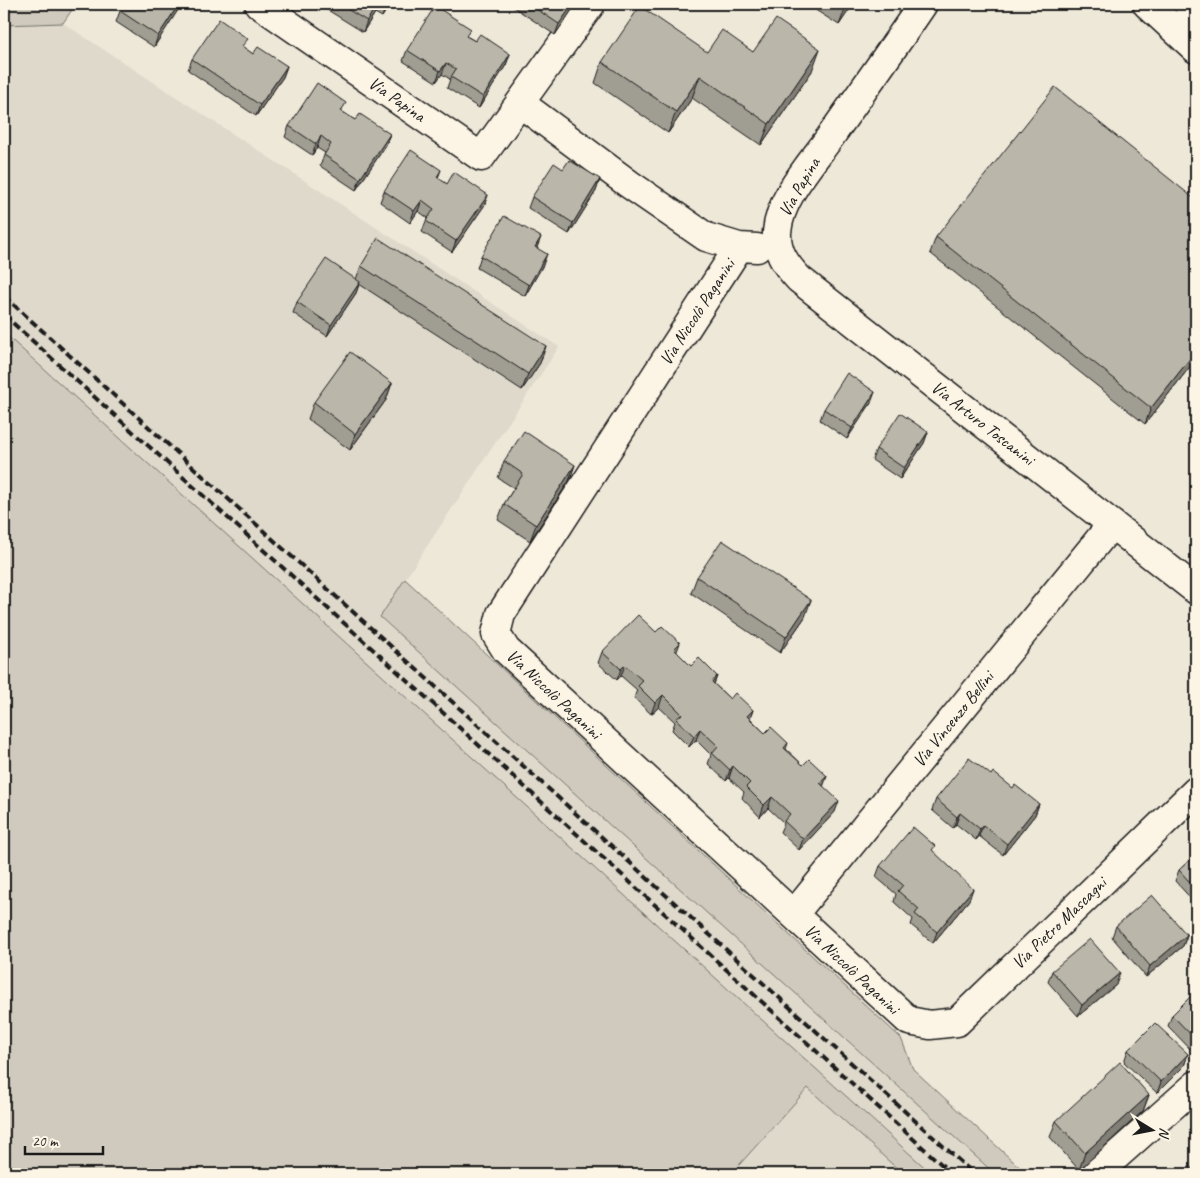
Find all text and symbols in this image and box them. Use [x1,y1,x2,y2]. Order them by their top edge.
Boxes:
street label: Via Papina [364,72,431,127]
street label: Via Papina [773,152,825,220]
street label: Via Niccolò Paganini [655,253,741,369]
street label: Via Arturo Toscanini [927,376,1041,472]
street label: Via Niccolò Paganini [502,644,608,745]
street label: Via Vincenzo Bellini [908,665,1000,771]
street label: Via Pietro Mascagni [1007,870,1113,974]
street label: Via Niccolò Paganini [800,919,906,1020]
north arrow [1128,1106,1178,1156]
scale bar [25,1123,102,1155]
text: N [1155,1126,1173,1140]
text: 20 m [32,1132,59,1151]

